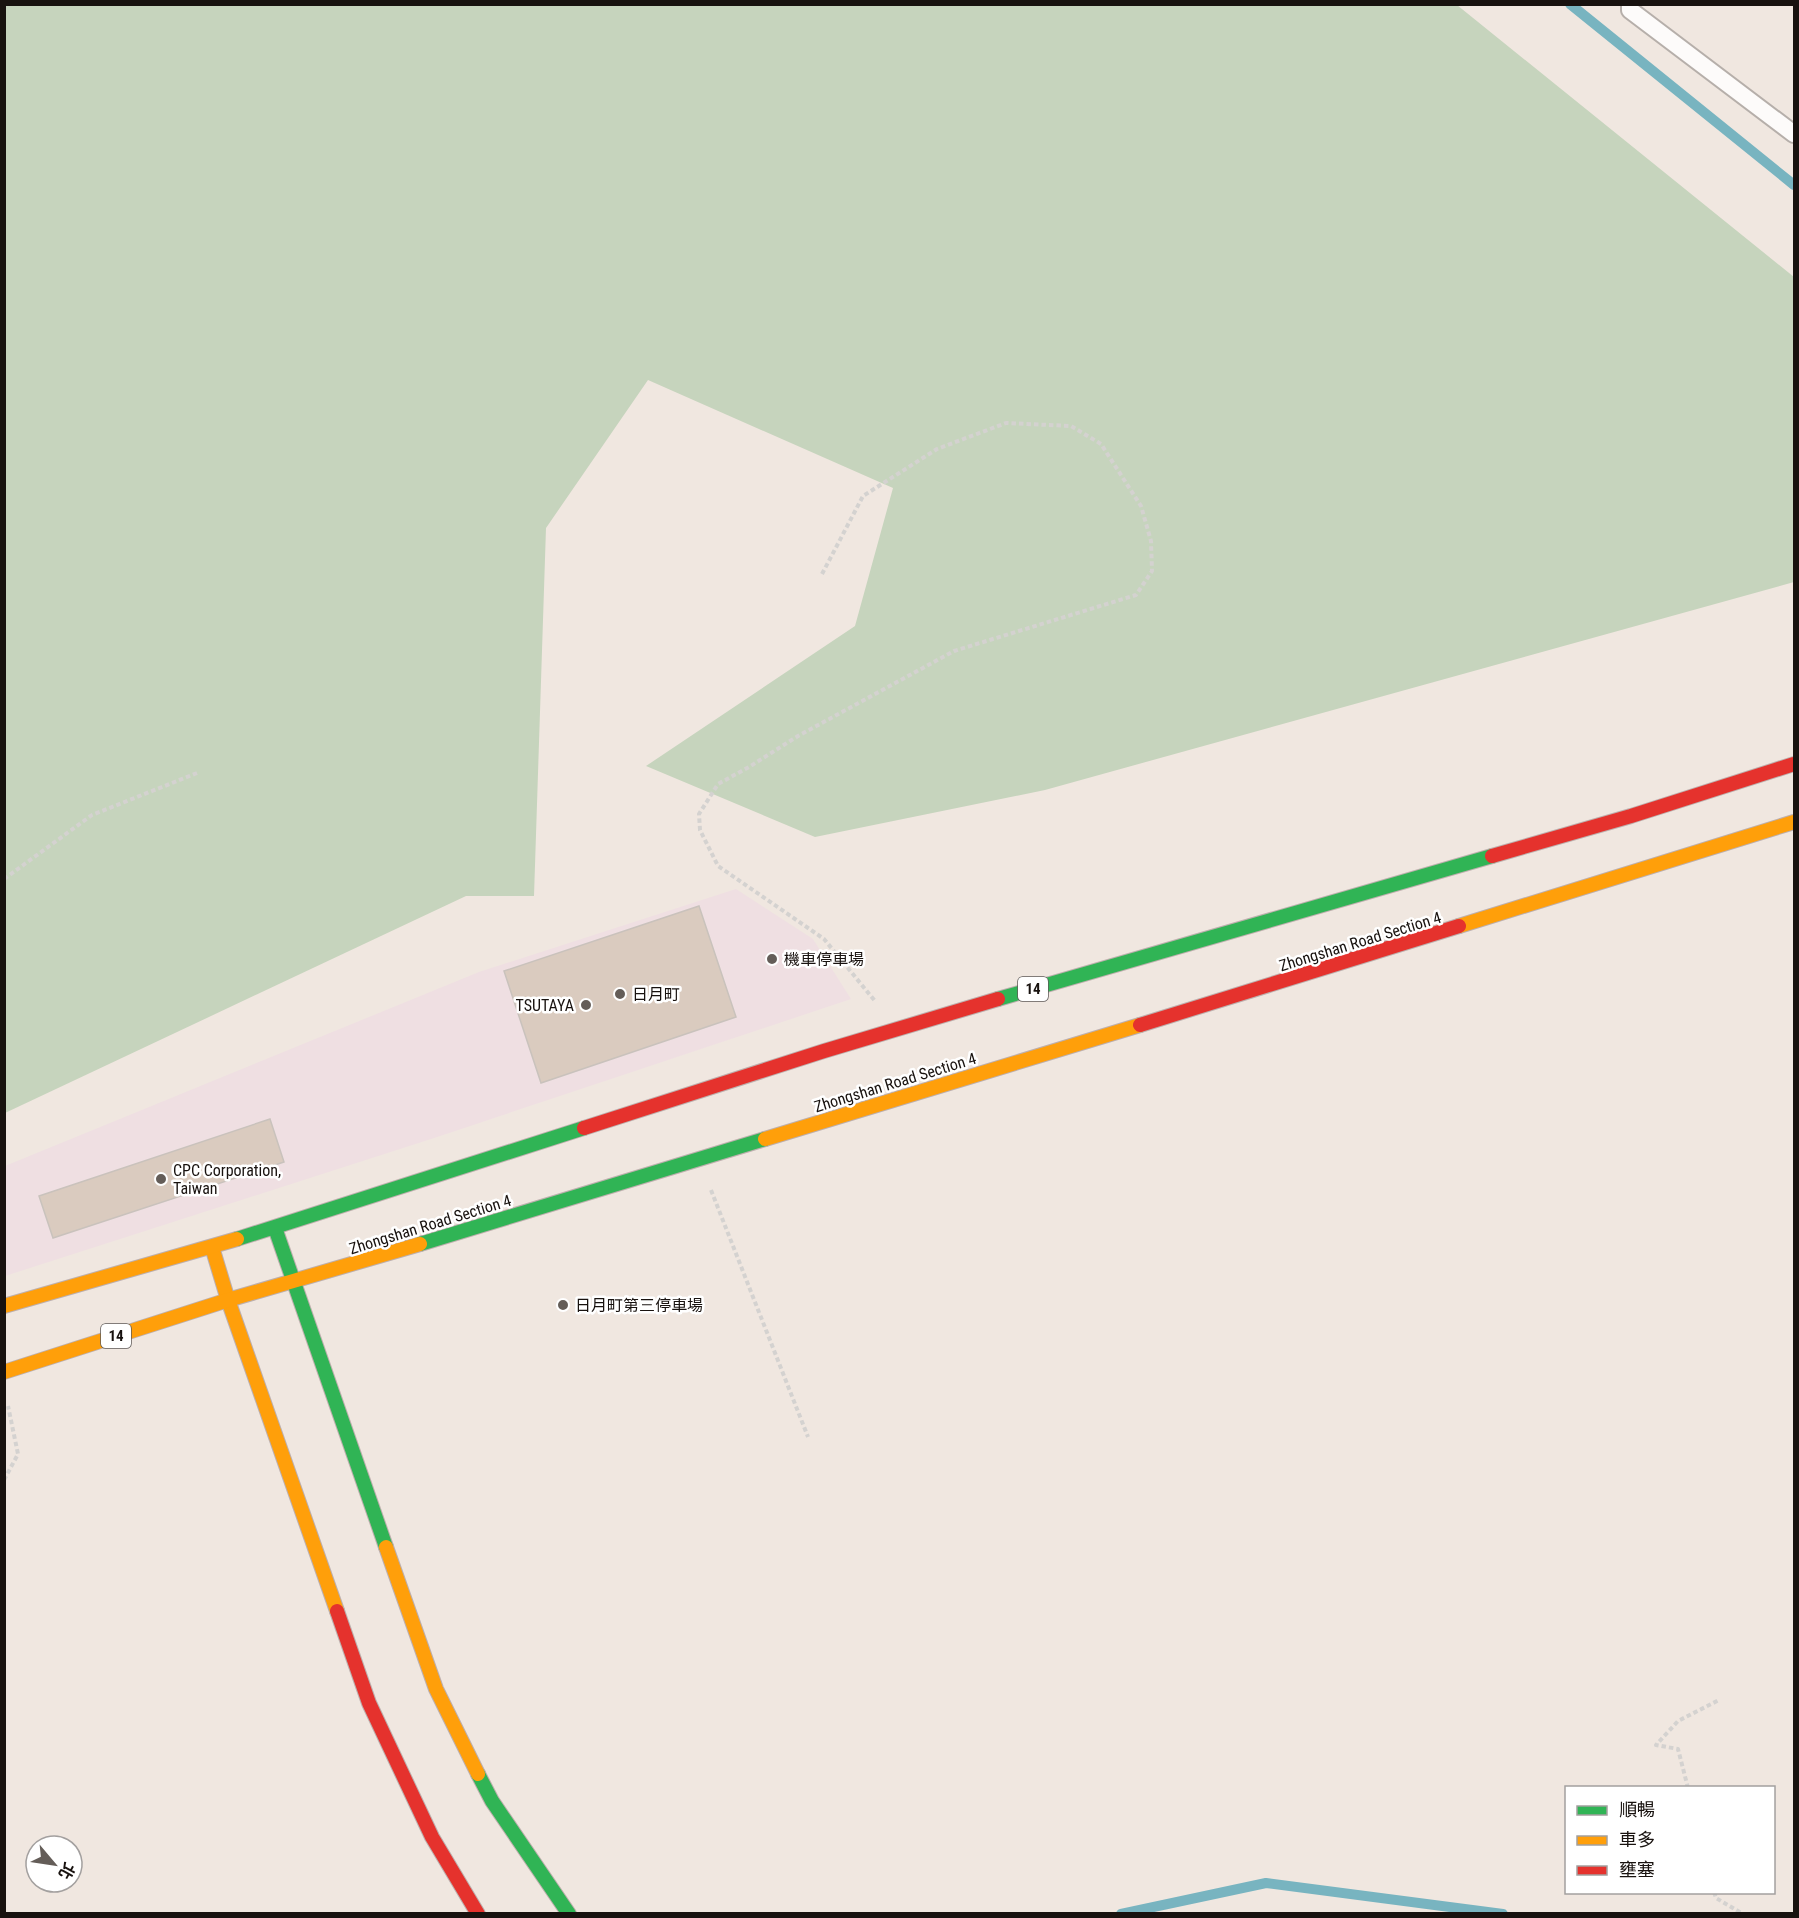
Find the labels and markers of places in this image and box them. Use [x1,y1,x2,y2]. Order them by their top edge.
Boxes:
place label: 機車停車場 [784,950,864,969]
marker: 機車停車場 [765,952,779,966]
place label: 日月町 [632,985,680,1004]
marker: 日月町 [613,987,627,1001]
place label: TSUTAYA [515,996,574,1015]
marker: TSUTAYA [579,998,593,1012]
place label: CPC Corporation, Taiwan [173,1161,281,1198]
marker: CPC Corporation, Taiwan [154,1172,168,1186]
place label: 日月町第三停車場 [575,1296,703,1315]
marker: 日月町第三停車場 [556,1298,570,1312]

